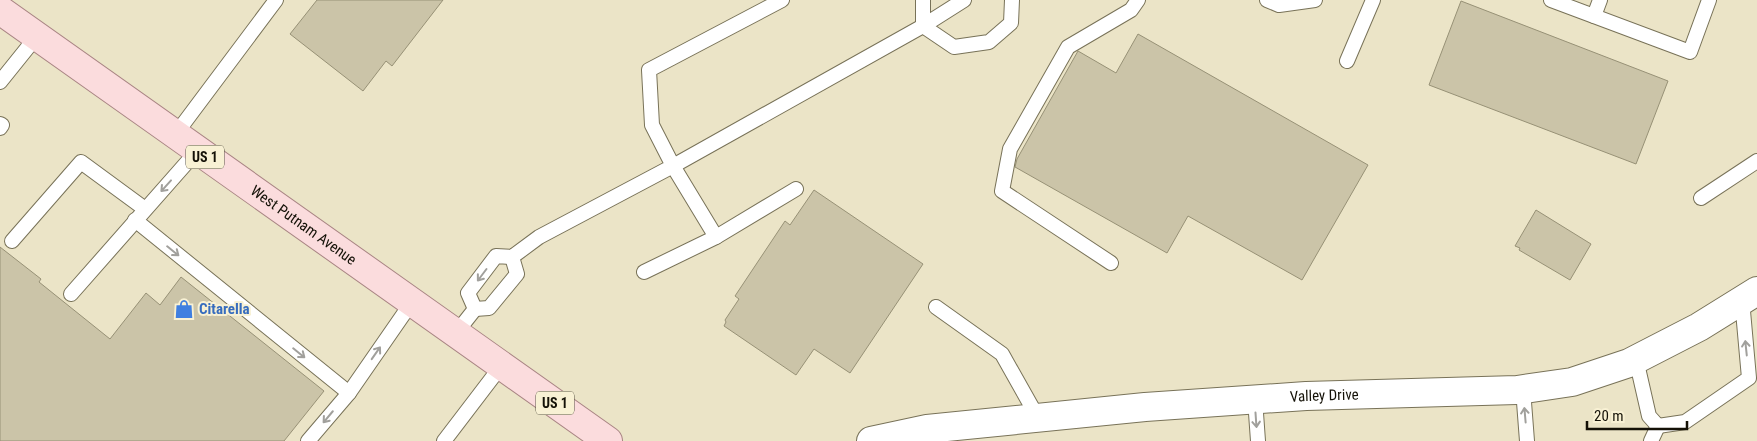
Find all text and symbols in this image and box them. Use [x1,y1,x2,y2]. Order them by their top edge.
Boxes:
road number: US 1 [186,146,224,168]
one-way arrow [160,179,172,192]
street label: West Putnam Avenue [247,182,360,269]
one-way arrow [166,245,179,256]
one-way arrow [477,268,487,282]
shop icon: Citarella [173,298,195,320]
place label: Citarella [199,300,250,318]
one-way arrow [1742,340,1751,356]
one-way arrow [371,346,381,360]
one-way arrow [292,348,305,359]
street label: Valley Drive [1289,386,1359,406]
road number: US 1 [536,392,574,414]
scale bar [1587,398,1687,430]
one-way arrow [1520,407,1530,423]
text: 20 m [1594,407,1624,425]
one-way arrow [323,411,334,424]
one-way arrow [1252,412,1261,428]

